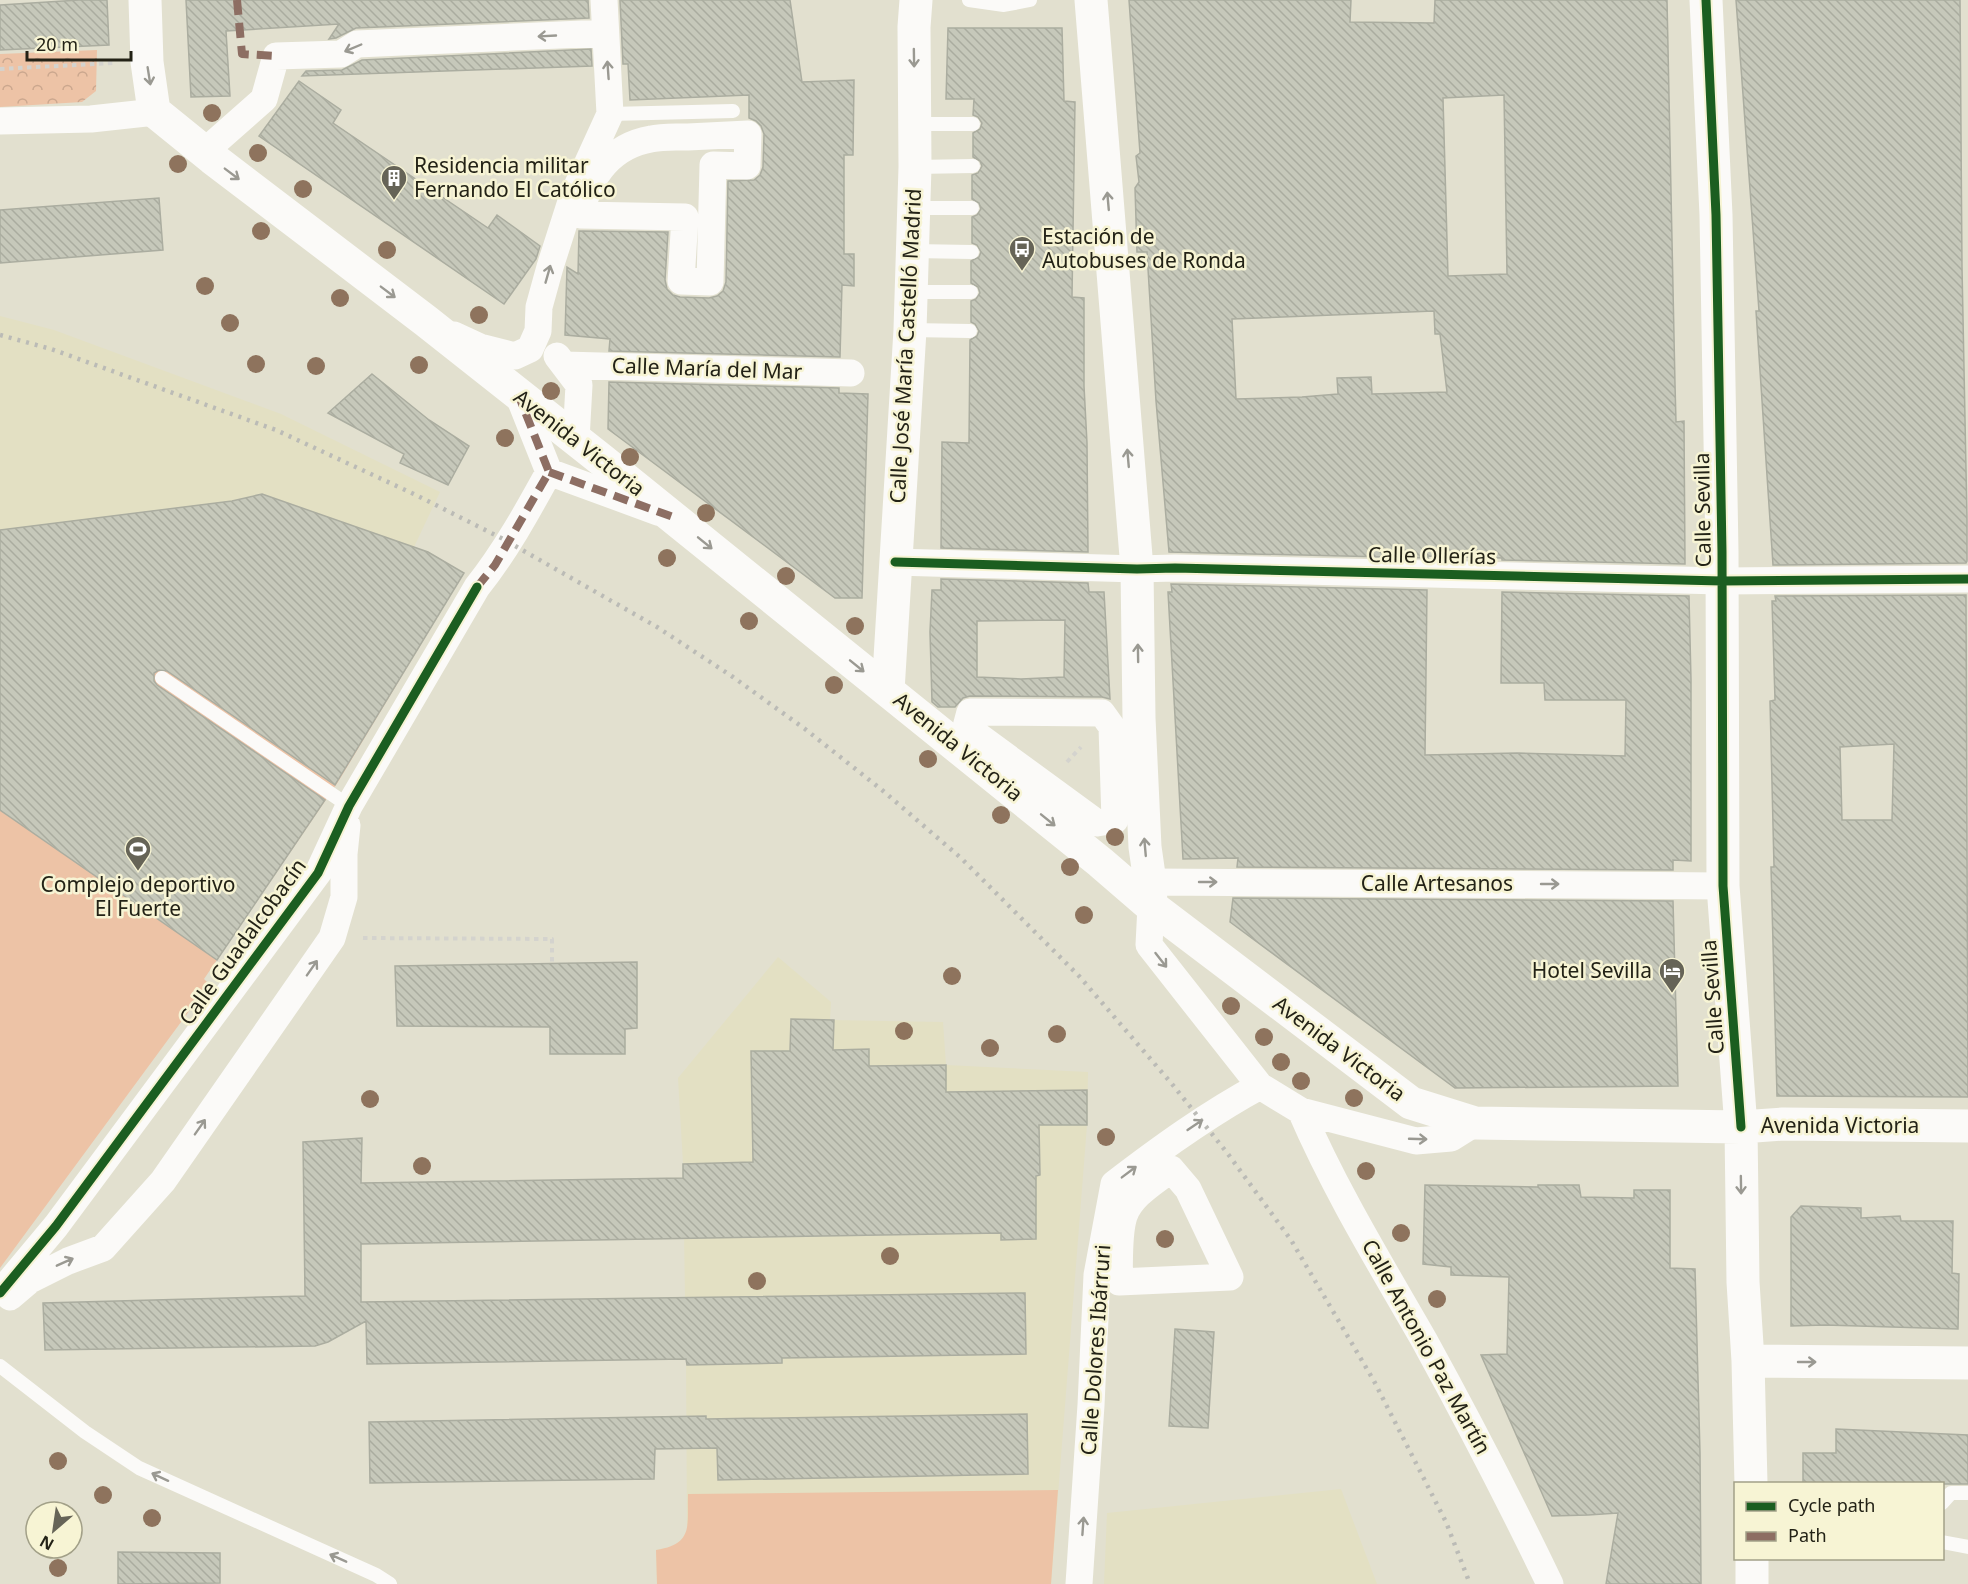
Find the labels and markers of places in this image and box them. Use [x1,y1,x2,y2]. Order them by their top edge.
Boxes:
place label: Residencia militar Fernando El Católico [414,151,616,203]
building icon: Residencia militar Fernando El Católico [379,163,409,201]
place label: Estación de Autobuses de Ronda [1042,222,1246,274]
bus stop icon: Estación de Autobuses de Ronda [1007,234,1037,272]
sports icon: Complejo deportivo El Fuerte [123,834,153,872]
place label: Complejo deportivo El Fuerte [41,870,235,922]
place label: Hotel Sevilla [1532,956,1652,984]
hotel icon: Hotel Sevilla [1657,956,1687,994]

